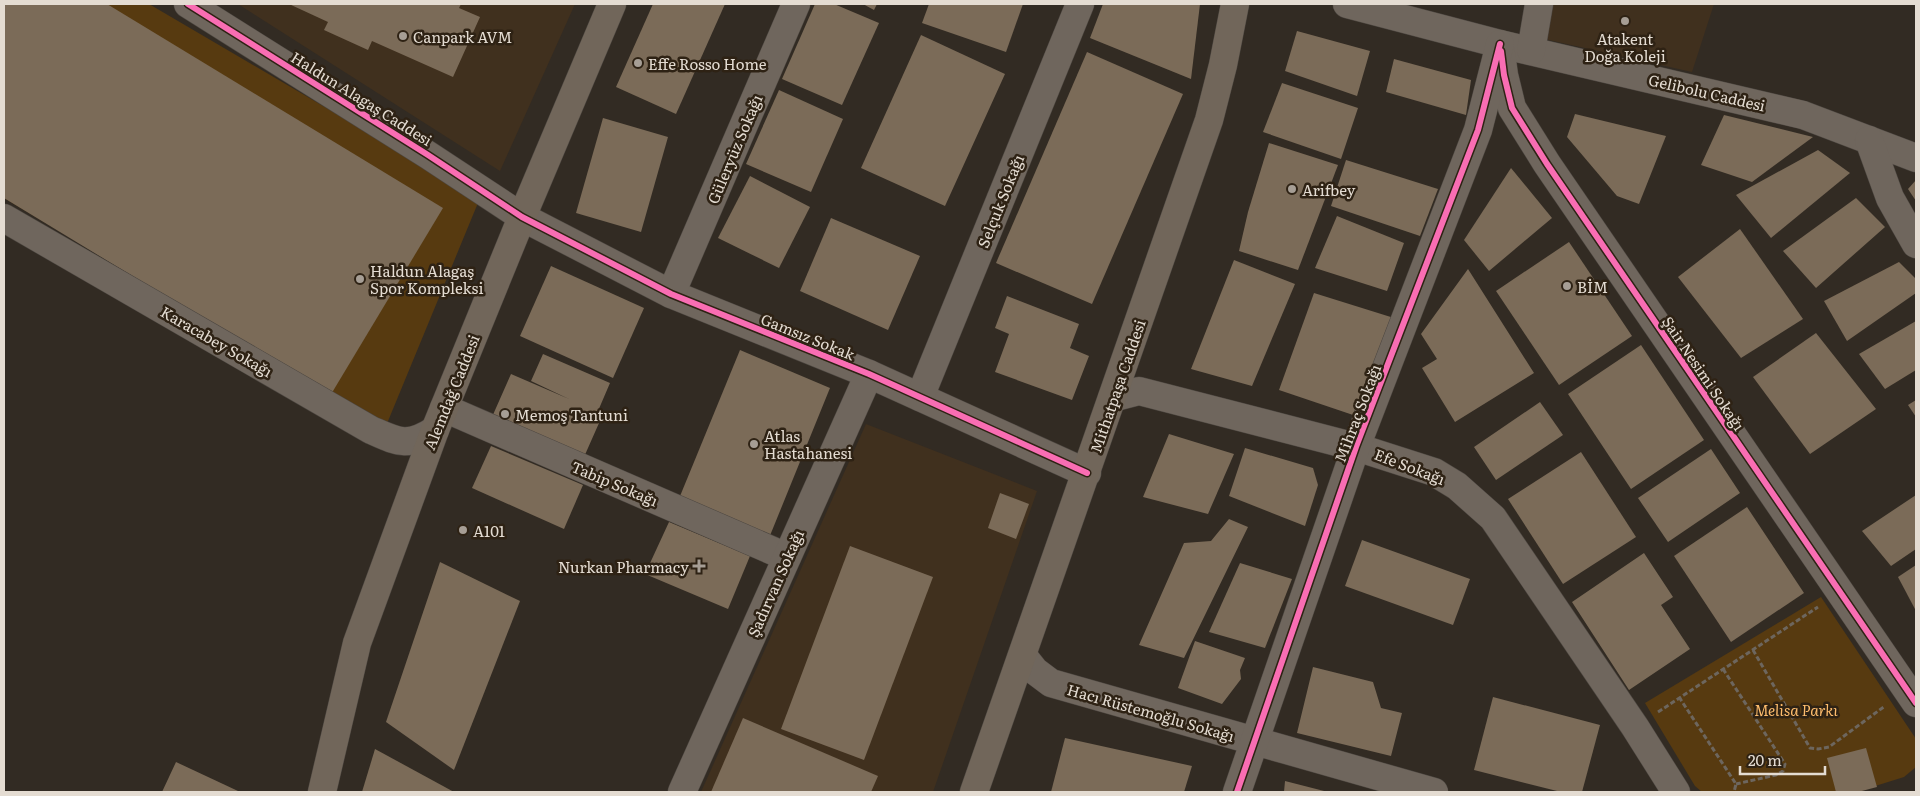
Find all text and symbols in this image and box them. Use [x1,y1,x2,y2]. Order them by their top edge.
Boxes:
marker: Atakent Doğa Koleji [1619,15,1631,27]
place label: Canpark AVM [413,25,512,48]
place label: Atakent Doğa Koleji [1584,27,1666,67]
marker: Canpark AVM [397,30,409,42]
street label: Haldun Alagaş Caddesi [287,45,437,151]
place label: Effe Rosso Home [648,52,767,75]
marker: Effe Rosso Home [632,57,644,69]
street label: Gelibolu Caddesi [1646,67,1768,117]
street label: Güleryüz Sokağı [701,91,767,207]
street label: Selçuk Sokağı [971,151,1029,251]
place label: Arifbey [1302,178,1356,201]
marker: Arifbey [1286,183,1298,195]
place label: Haldun Alagaş Spor Kompleksi [370,259,483,299]
marker: Haldun Alagaş Spor Kompleksi [354,273,366,285]
place label: BİM [1577,275,1608,298]
marker: BİM [1561,280,1573,292]
street label: Karacabey Sokağı [157,300,277,382]
street label: Gamsız Sokak [758,307,859,366]
street label: Şair Nesimi Sokağı [1657,311,1751,435]
street label: Mithatpaşa Caddesi [1083,316,1151,456]
street label: Alemdağ Caddesi [417,331,485,453]
street label: Mihraç Sokağı [1328,361,1386,465]
place label: Memoş Tantuni [515,403,628,426]
marker: Memoş Tantuni [499,408,511,420]
place label: Atlas Hastahanesi [764,424,852,464]
marker: Atlas Hastahanesi [748,438,760,450]
street label: Efe Sokağı [1371,442,1449,490]
street label: Tabip Sokağı [568,454,662,512]
place label: A101 [473,519,505,542]
marker: A101 [457,524,469,536]
street label: Şadırvan Sokağı [741,525,809,641]
place label: Nurkan Pharmacy [558,555,689,578]
marker: Nurkan Pharmacy [693,560,705,572]
street label: Hacı Rüstemoğlu Sokağı [1065,677,1237,747]
park label: Melisa Parkı [1754,698,1838,721]
scale bar [1740,744,1825,776]
text: 20 m [1748,748,1782,771]

